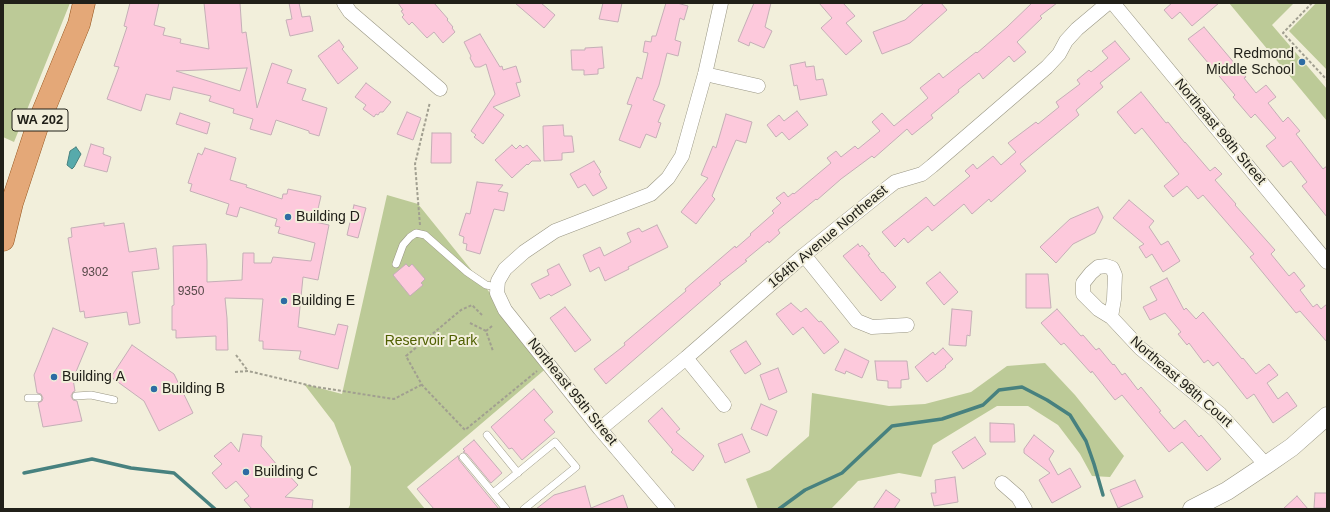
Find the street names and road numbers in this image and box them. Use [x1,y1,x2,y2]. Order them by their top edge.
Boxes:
street label: Northeast 99th Street [1171,76,1269,188]
road number: WA 202 [12,109,68,131]
street label: 164th Avenue Northeast [765,182,891,292]
street label: Northeast 98th Court [1126,333,1236,431]
street label: Northeast 95th Street [524,335,620,449]

